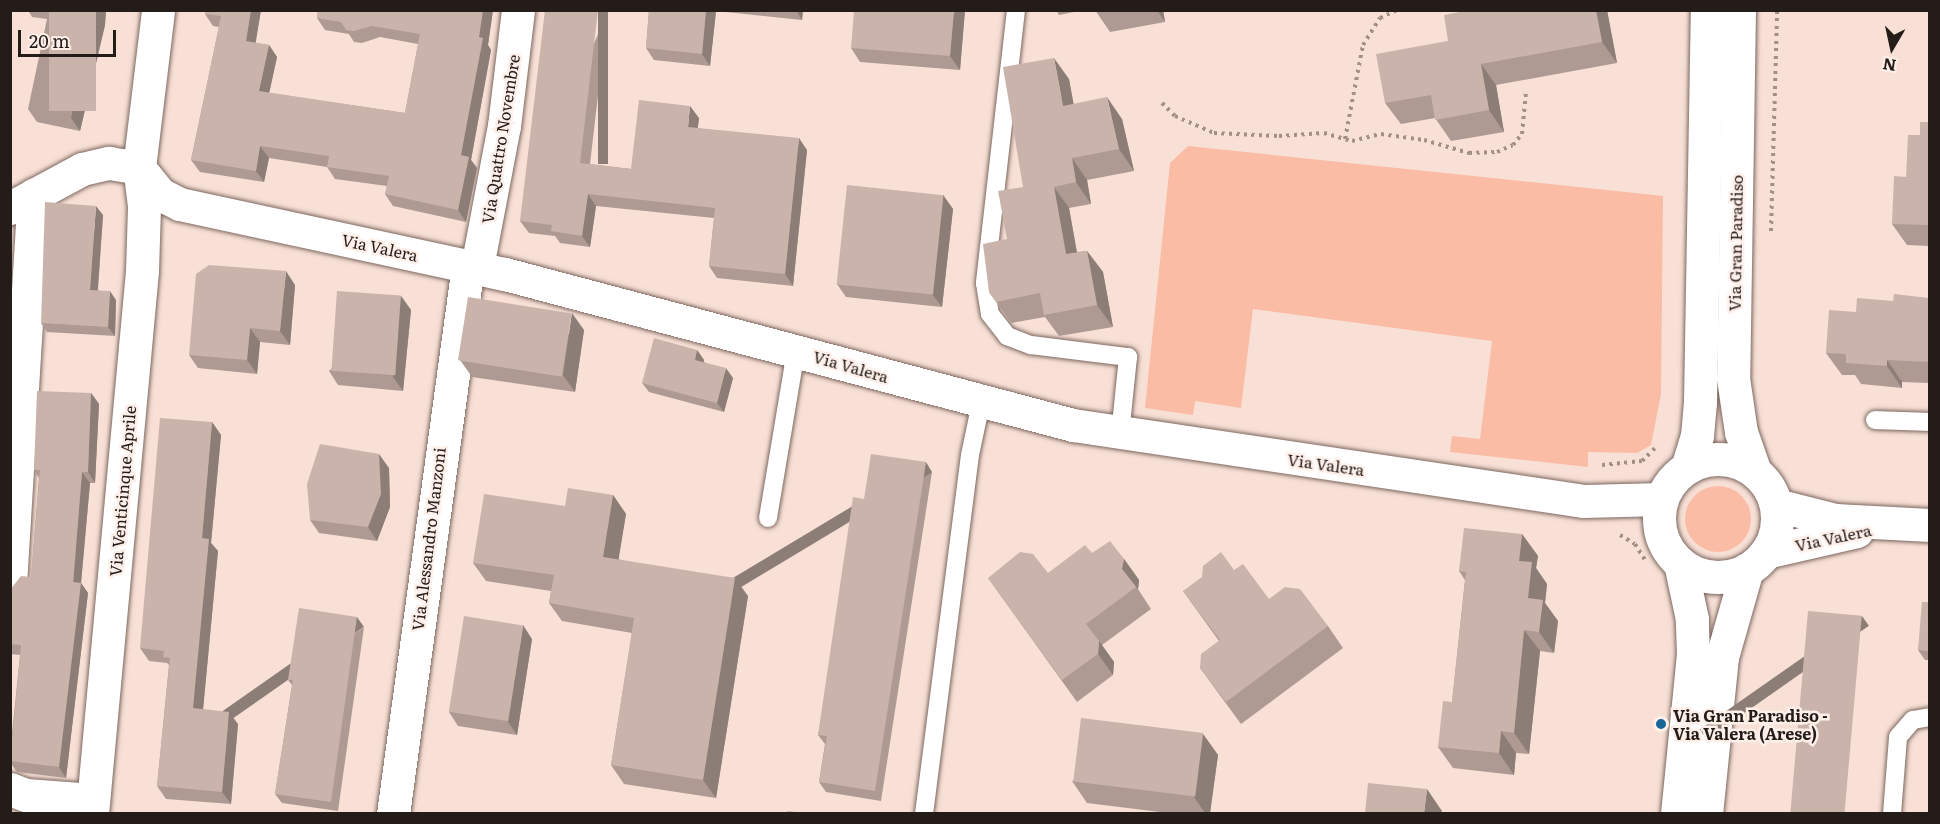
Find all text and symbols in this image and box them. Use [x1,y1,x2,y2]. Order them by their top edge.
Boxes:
scale bar [21,18,118,56]
north arrow [1862,18,1922,78]
text: 20 m [29,27,70,54]
street label: Via Quattro Novembre [477,53,523,225]
text: N [1881,53,1898,79]
street label: Via Gran Paradiso [1724,175,1746,311]
street label: Via Valera [340,230,420,264]
street label: Via Valera [811,346,891,386]
street label: Via Venticinque Aprile [105,405,139,577]
street label: Via Alessandro Manzoni [407,446,449,632]
street label: Via Valera [1286,449,1366,479]
street label: Via Valera [1793,520,1873,554]
place label: Via Gran Paradiso - Via Valera (Arese) [1673,705,1828,743]
marker: Via Gran Paradiso - Via Valera (Arese) [1654,717,1668,731]

